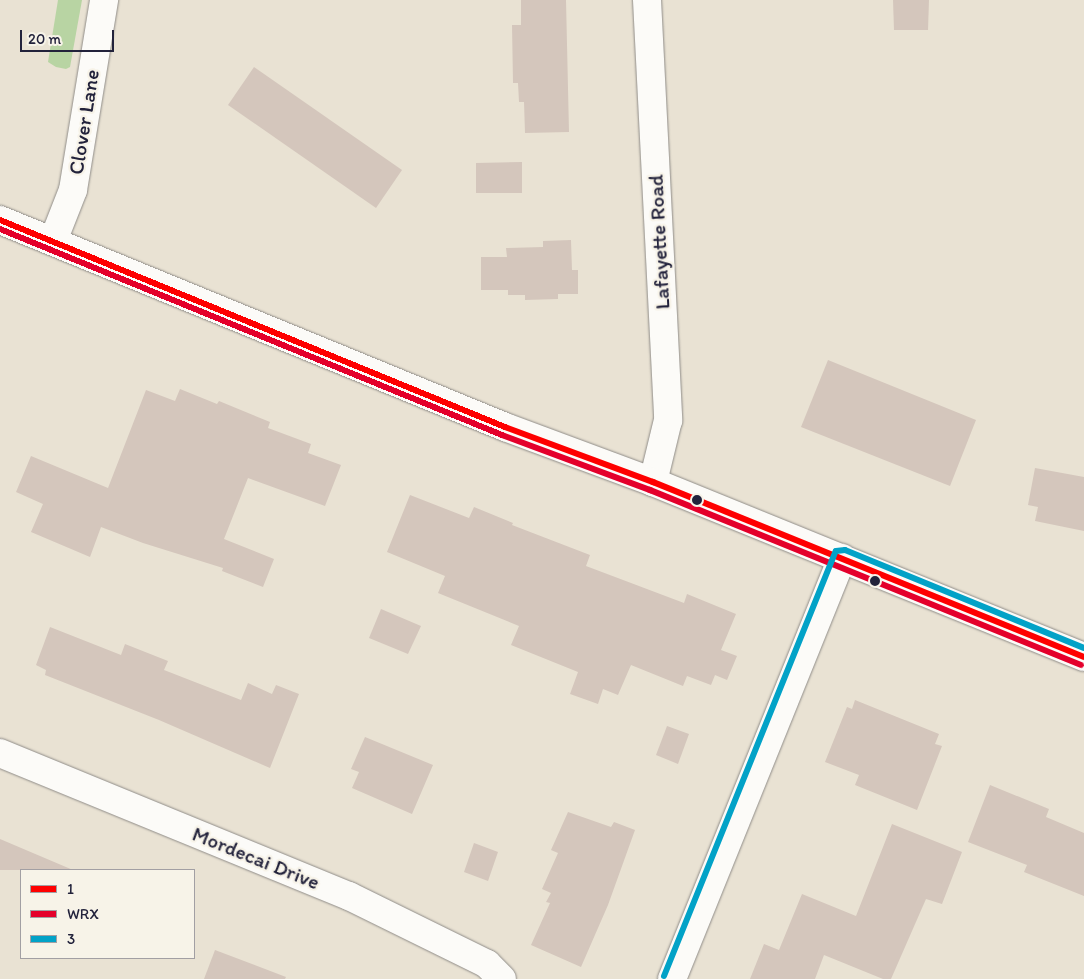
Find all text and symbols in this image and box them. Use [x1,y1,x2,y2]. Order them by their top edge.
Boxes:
scale bar [22,20,116,52]
text: 20 m [28,30,61,48]
street label: Clover Lane [63,68,105,176]
street label: Lafayette Road [643,174,675,310]
unlabelled marker [692,495,702,505]
unlabelled marker [870,576,880,586]
street label: Mordecai Drive [189,821,323,895]
legend [20,869,195,959]
text: 1 [67,880,74,898]
text: WRX [67,905,99,923]
text: 3 [67,930,75,948]

